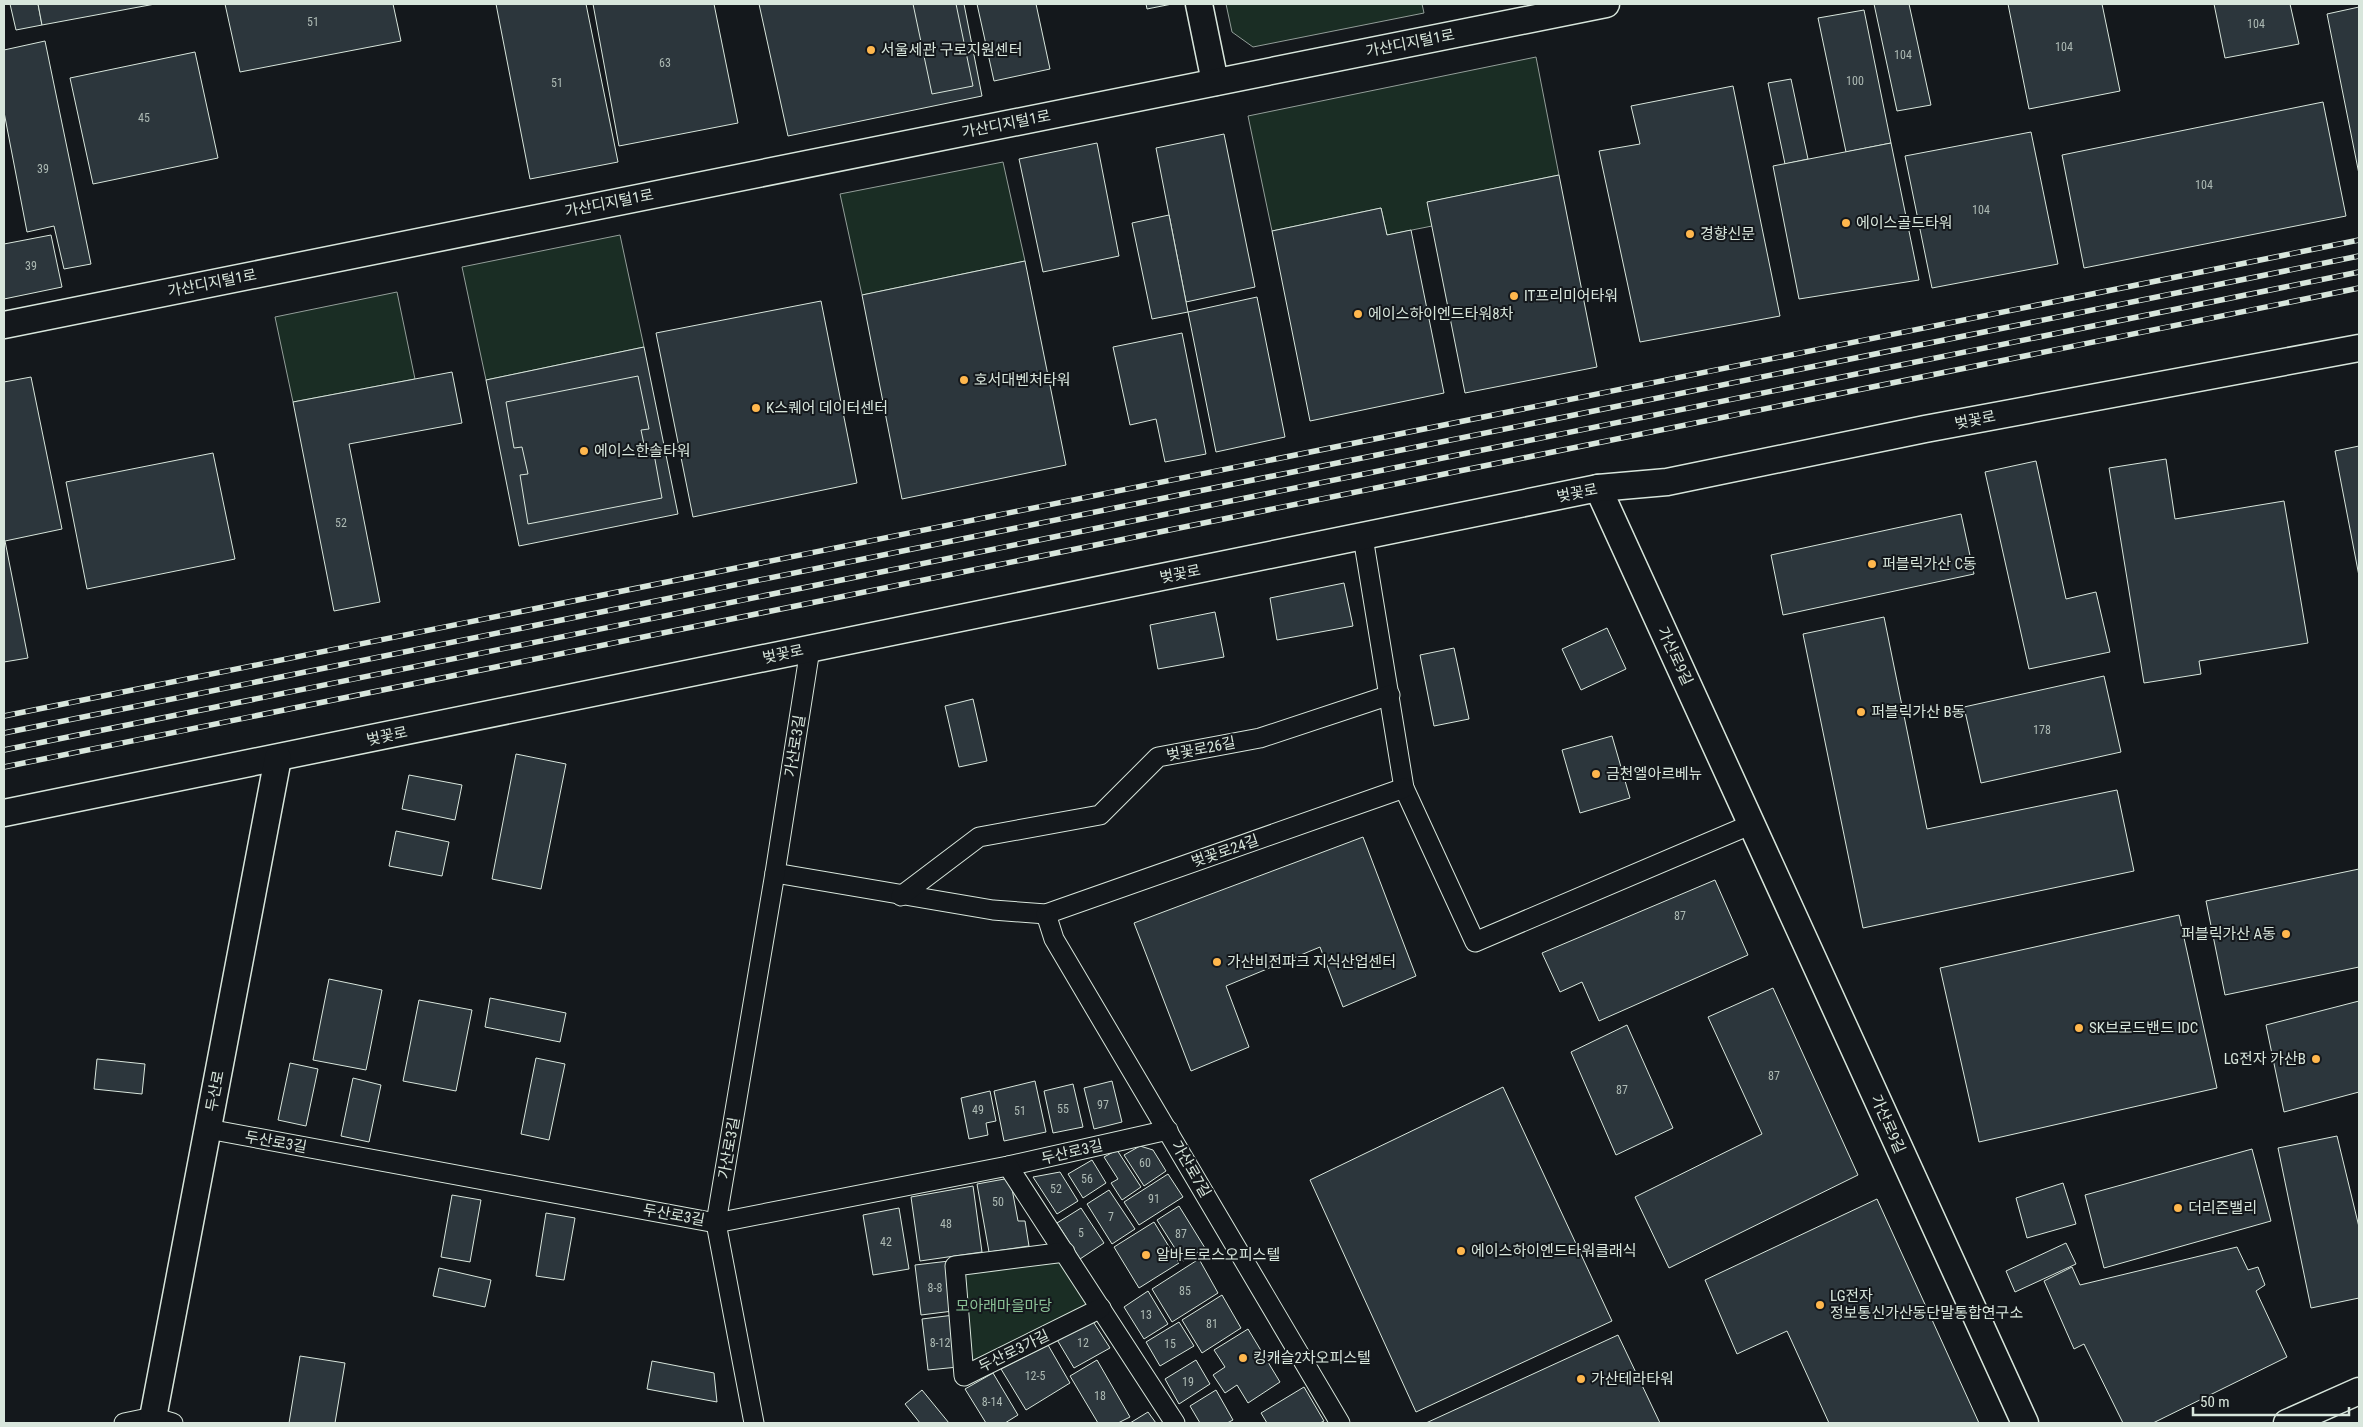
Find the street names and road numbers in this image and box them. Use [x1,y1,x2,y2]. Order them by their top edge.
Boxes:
street label: 가산디지털1로 [1364,26,1456,60]
street label: 가산디지털1로 [960,107,1052,141]
street label: 가산디지털1로 [563,186,655,220]
street label: 가산디지털1로 [166,266,258,300]
street label: 벚꽃로 [1953,407,1997,433]
street label: 벚꽃로 [1555,480,1599,506]
street label: 벚꽃로 [1158,561,1202,587]
street label: 가산로9길 [1654,624,1696,688]
street label: 벚꽃로 [761,641,805,667]
street label: 가산로3길 [781,714,809,778]
street label: 벚꽃로 [365,723,409,749]
street label: 벚꽃로26길 [1165,733,1237,765]
street label: 벚꽃로24길 [1189,831,1261,871]
street label: 두산로 [202,1069,228,1113]
street label: 가산로9길 [1867,1092,1909,1156]
street label: 가산로3길 [715,1116,743,1180]
street label: 두산로3길 [244,1128,308,1156]
street label: 두산로3길 [1039,1136,1105,1168]
street label: 가산로7길 [1168,1137,1214,1201]
street label: 두산로3길 [642,1201,706,1229]
street label: 두산로3가길 [976,1326,1052,1376]

